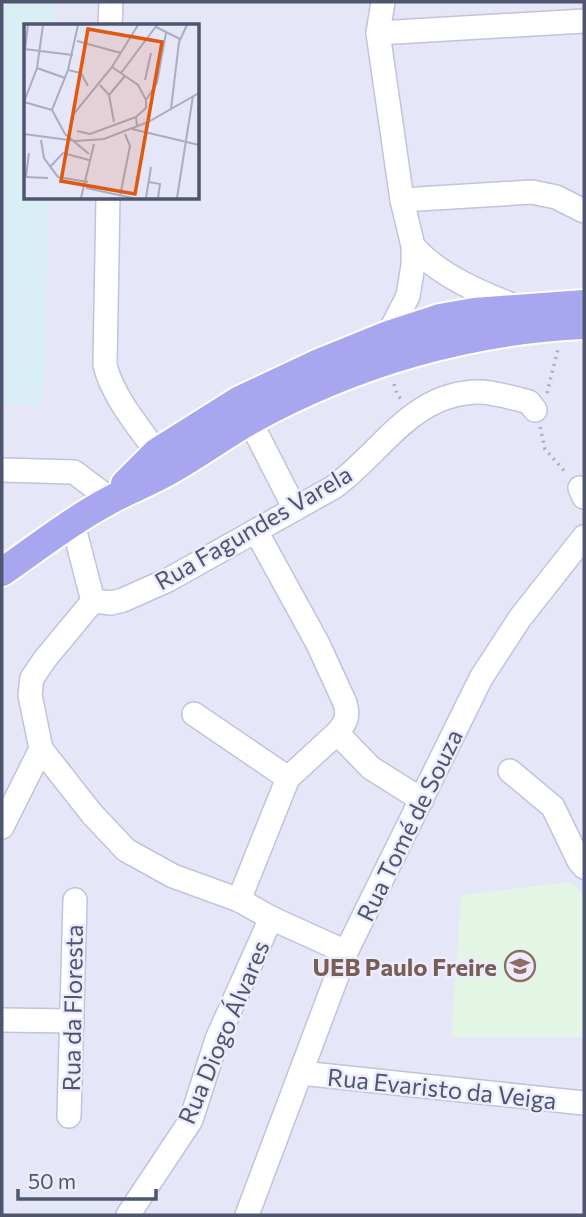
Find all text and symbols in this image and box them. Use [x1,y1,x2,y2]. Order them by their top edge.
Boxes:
inset map [24,24,200,200]
street label: Rua Fagundes Varela [149,459,357,595]
street label: Rua Tomé de Souza [350,724,468,926]
street label: Rua da Floresta [56,924,88,1092]
street label: Rua Diogo Álvares [171,936,275,1128]
school or university icon: UEB Paulo Freire [503,949,537,983]
place label: UEB Paulo Freire [313,952,497,981]
street label: Rua Evaristo da Veiga [326,1062,558,1114]
scale bar [18,1158,156,1202]
text: 50 m [28,1168,76,1193]

